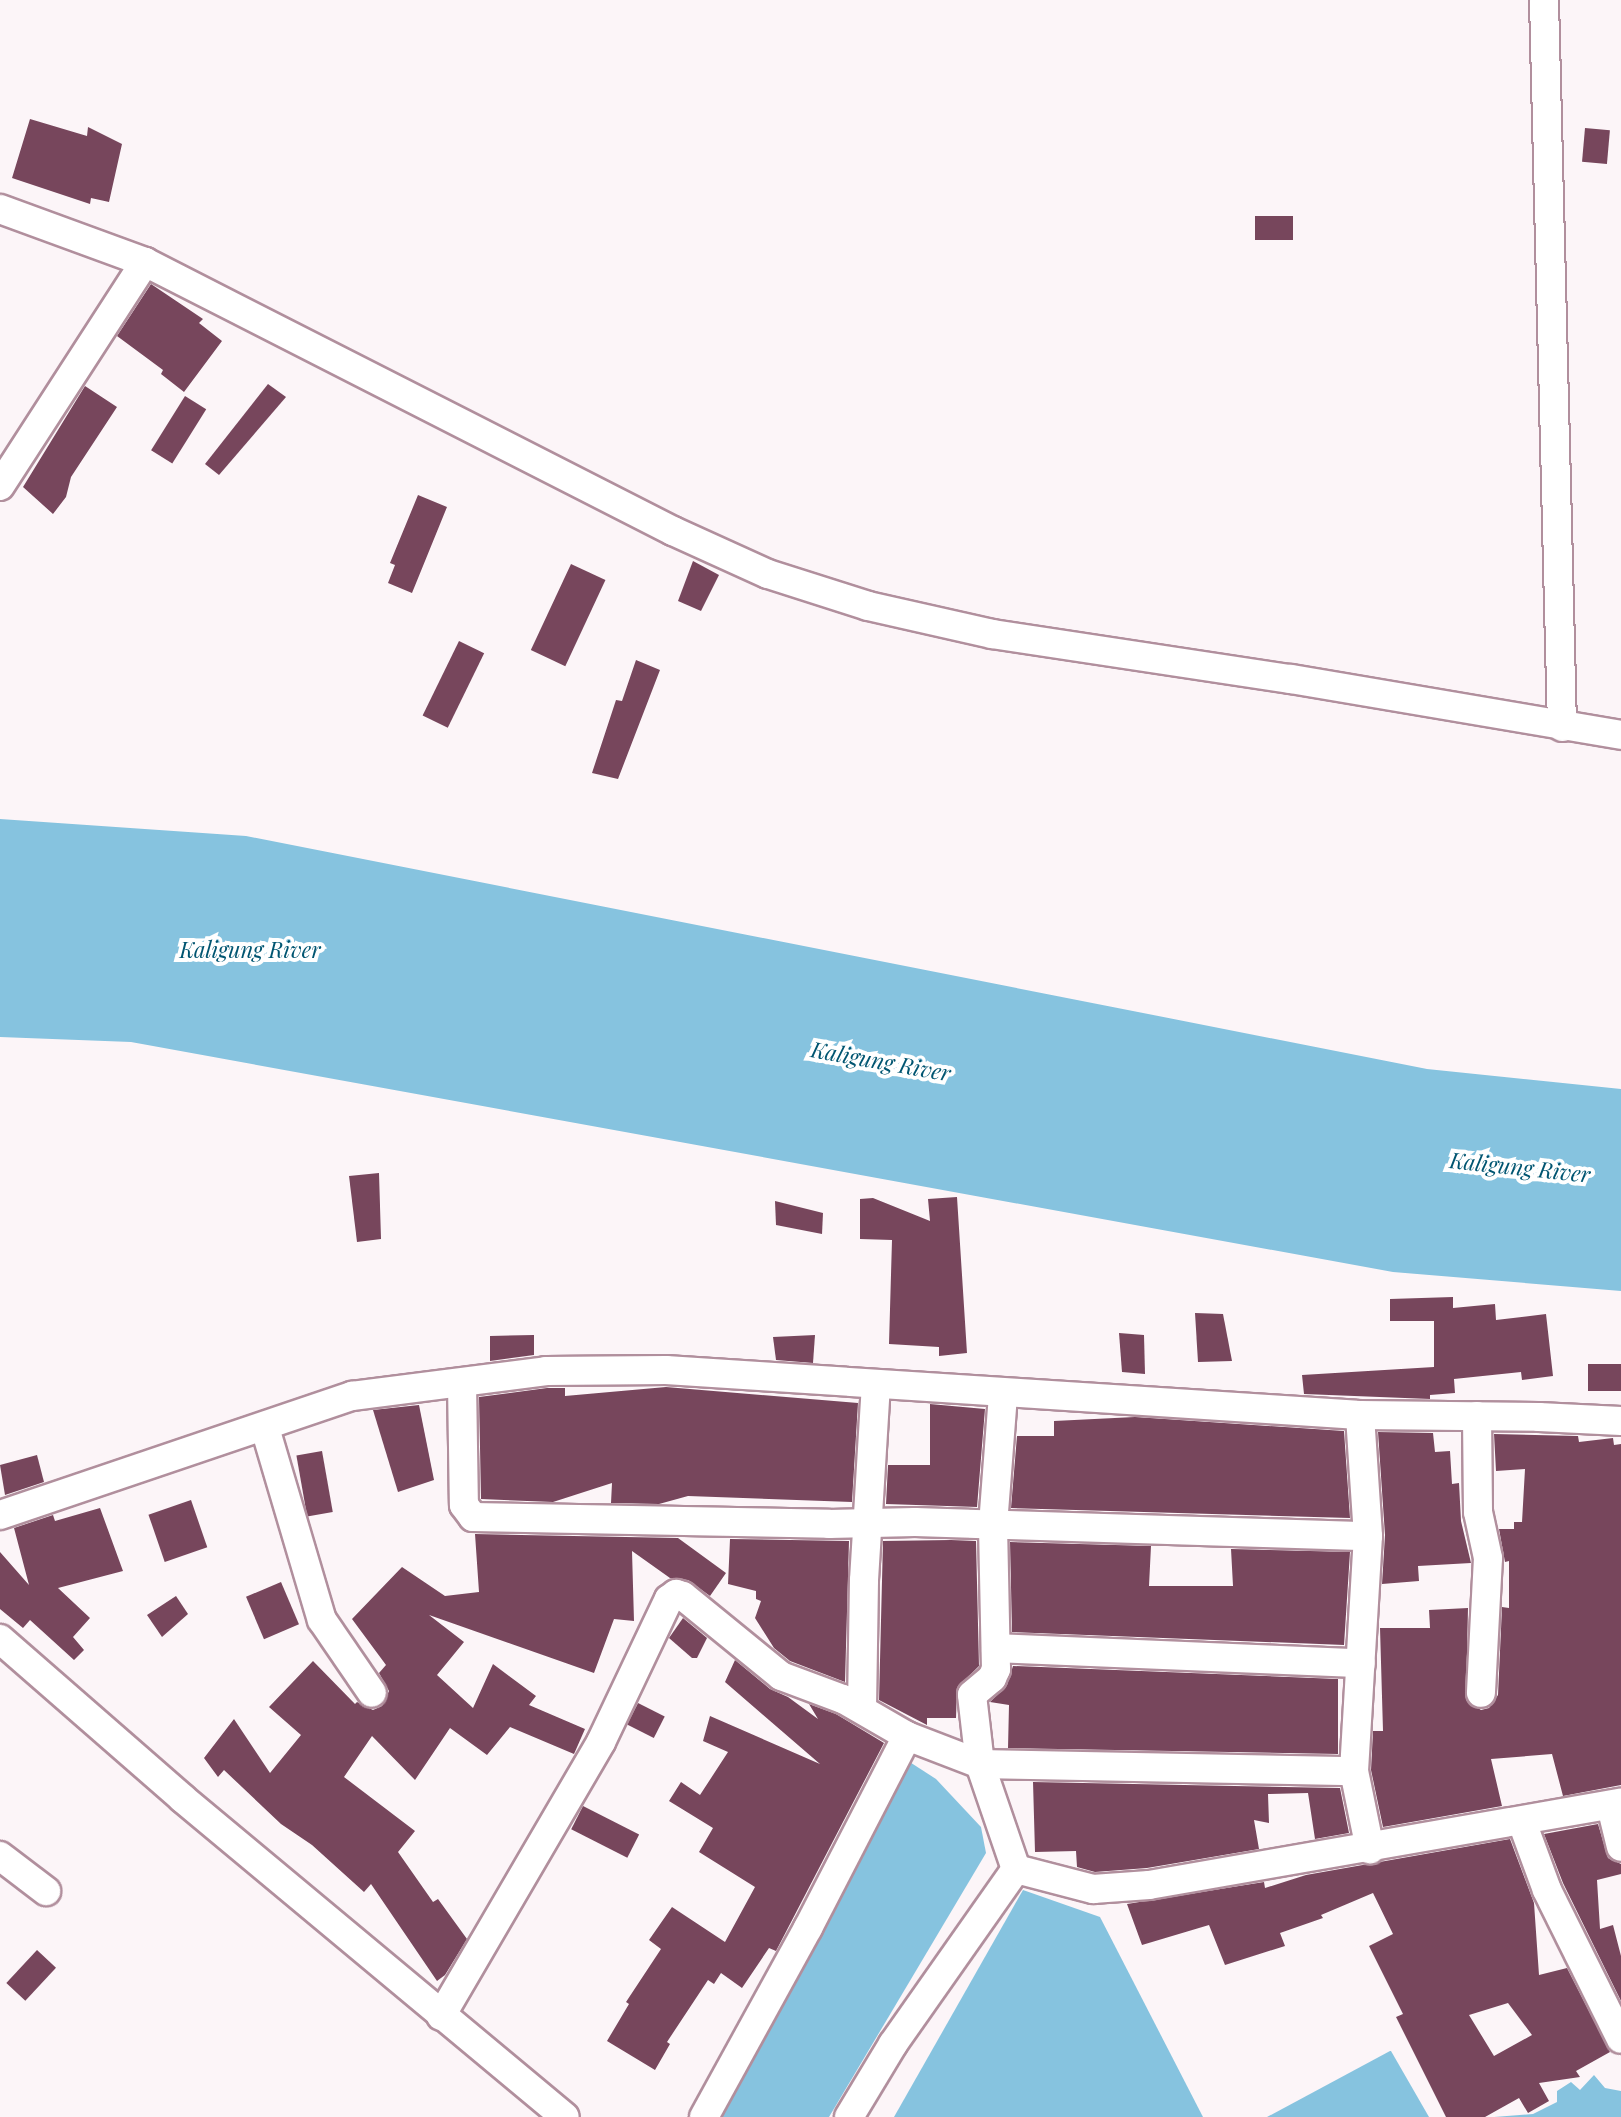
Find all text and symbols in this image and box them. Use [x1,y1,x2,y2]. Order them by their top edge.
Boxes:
water label: Kaligung River [180,937,320,963]
water label: Kaligung River [809,1036,953,1086]
water label: Kaligung River [1449,1147,1591,1187]

